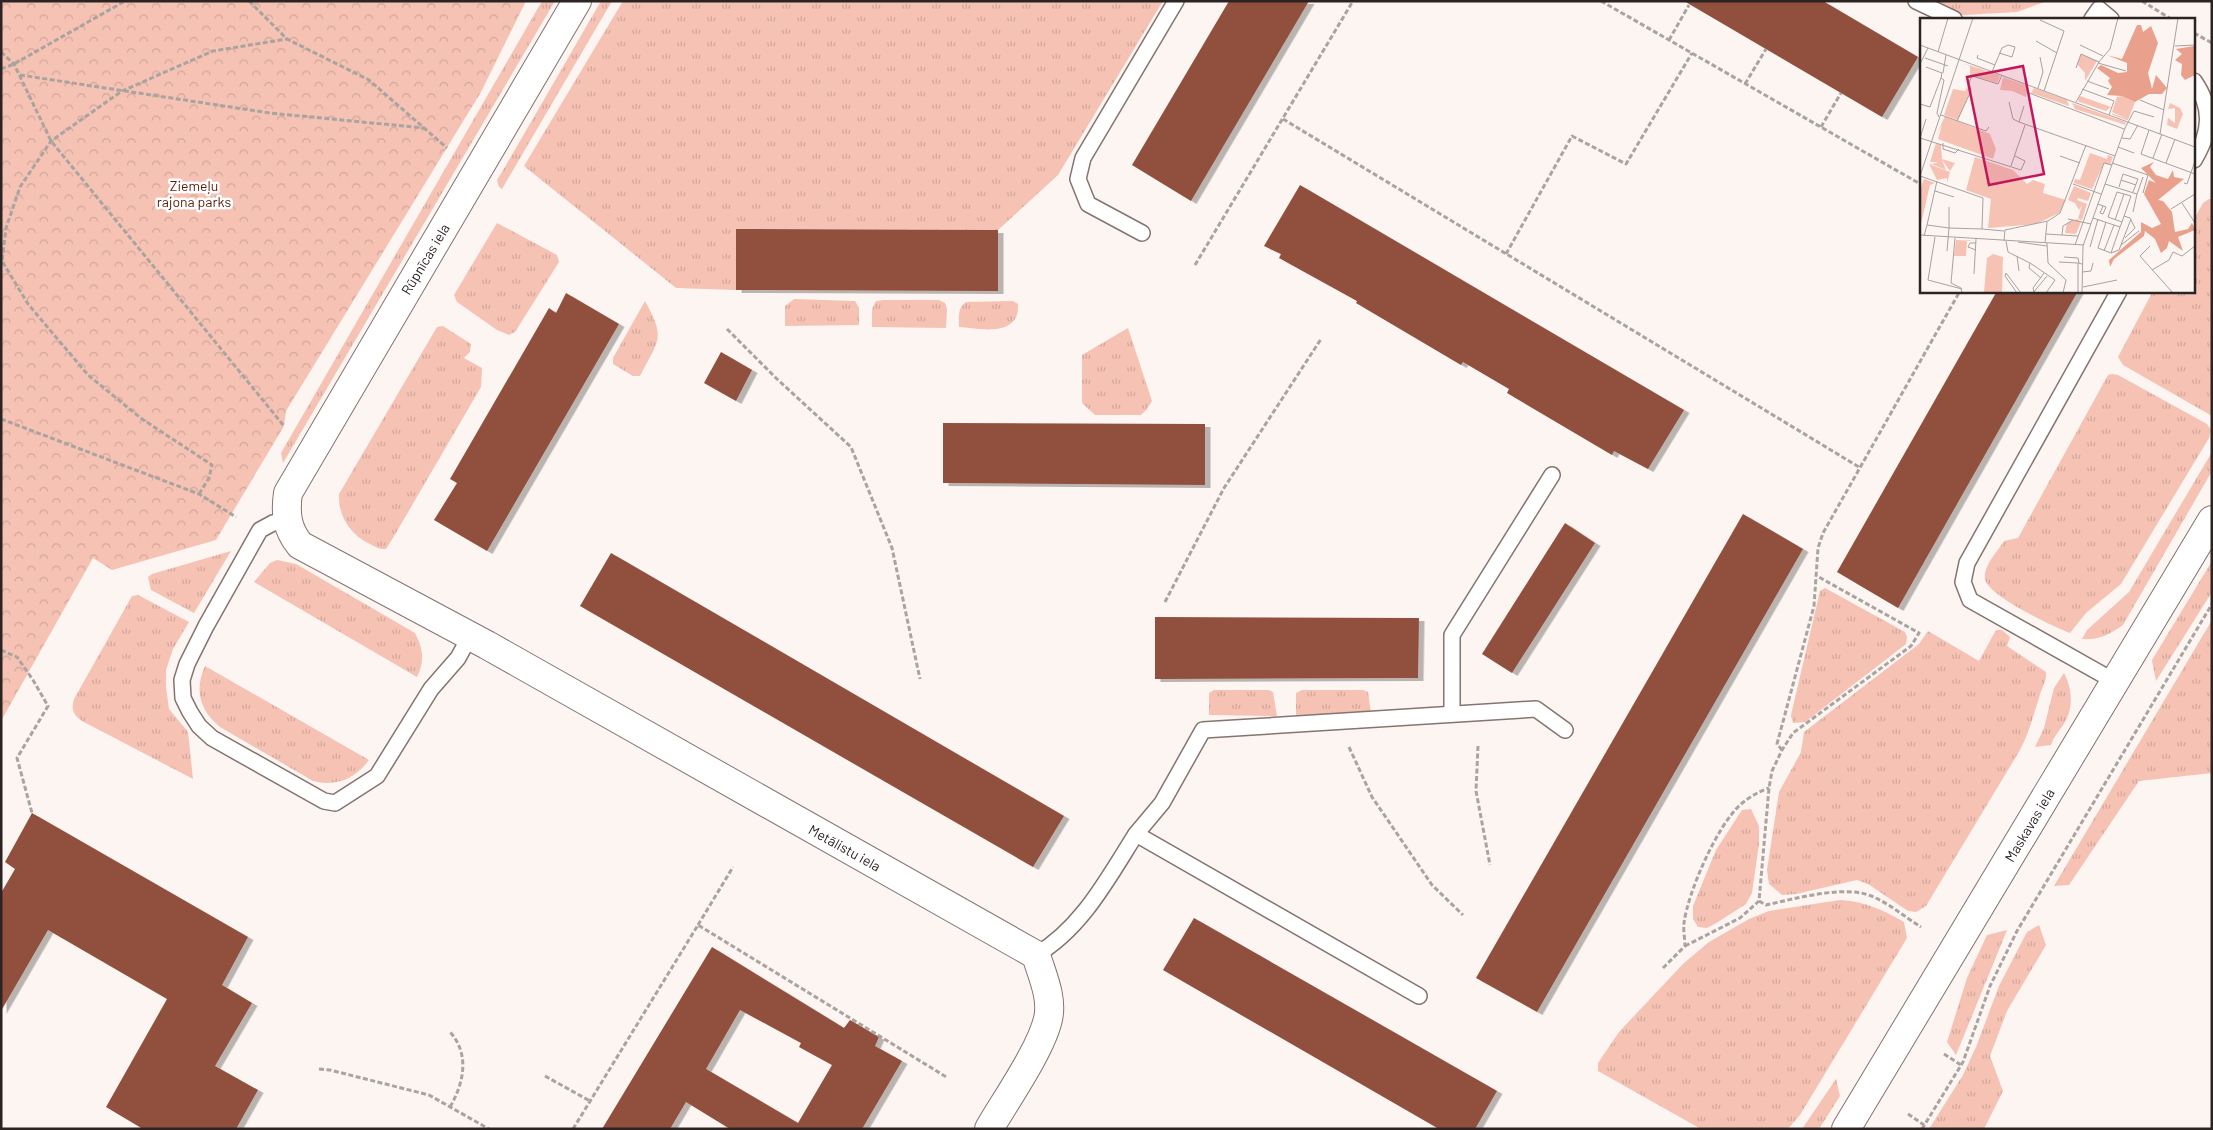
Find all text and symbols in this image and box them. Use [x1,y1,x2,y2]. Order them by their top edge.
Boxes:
inset map [1920,18,2196,292]
park label: Ziemeļu rajona parks [157,177,231,210]
street label: Rūpnīcas iela [397,220,453,298]
street label: Maskavas iela [2000,785,2057,864]
street label: Metālistu iela [806,820,884,874]

